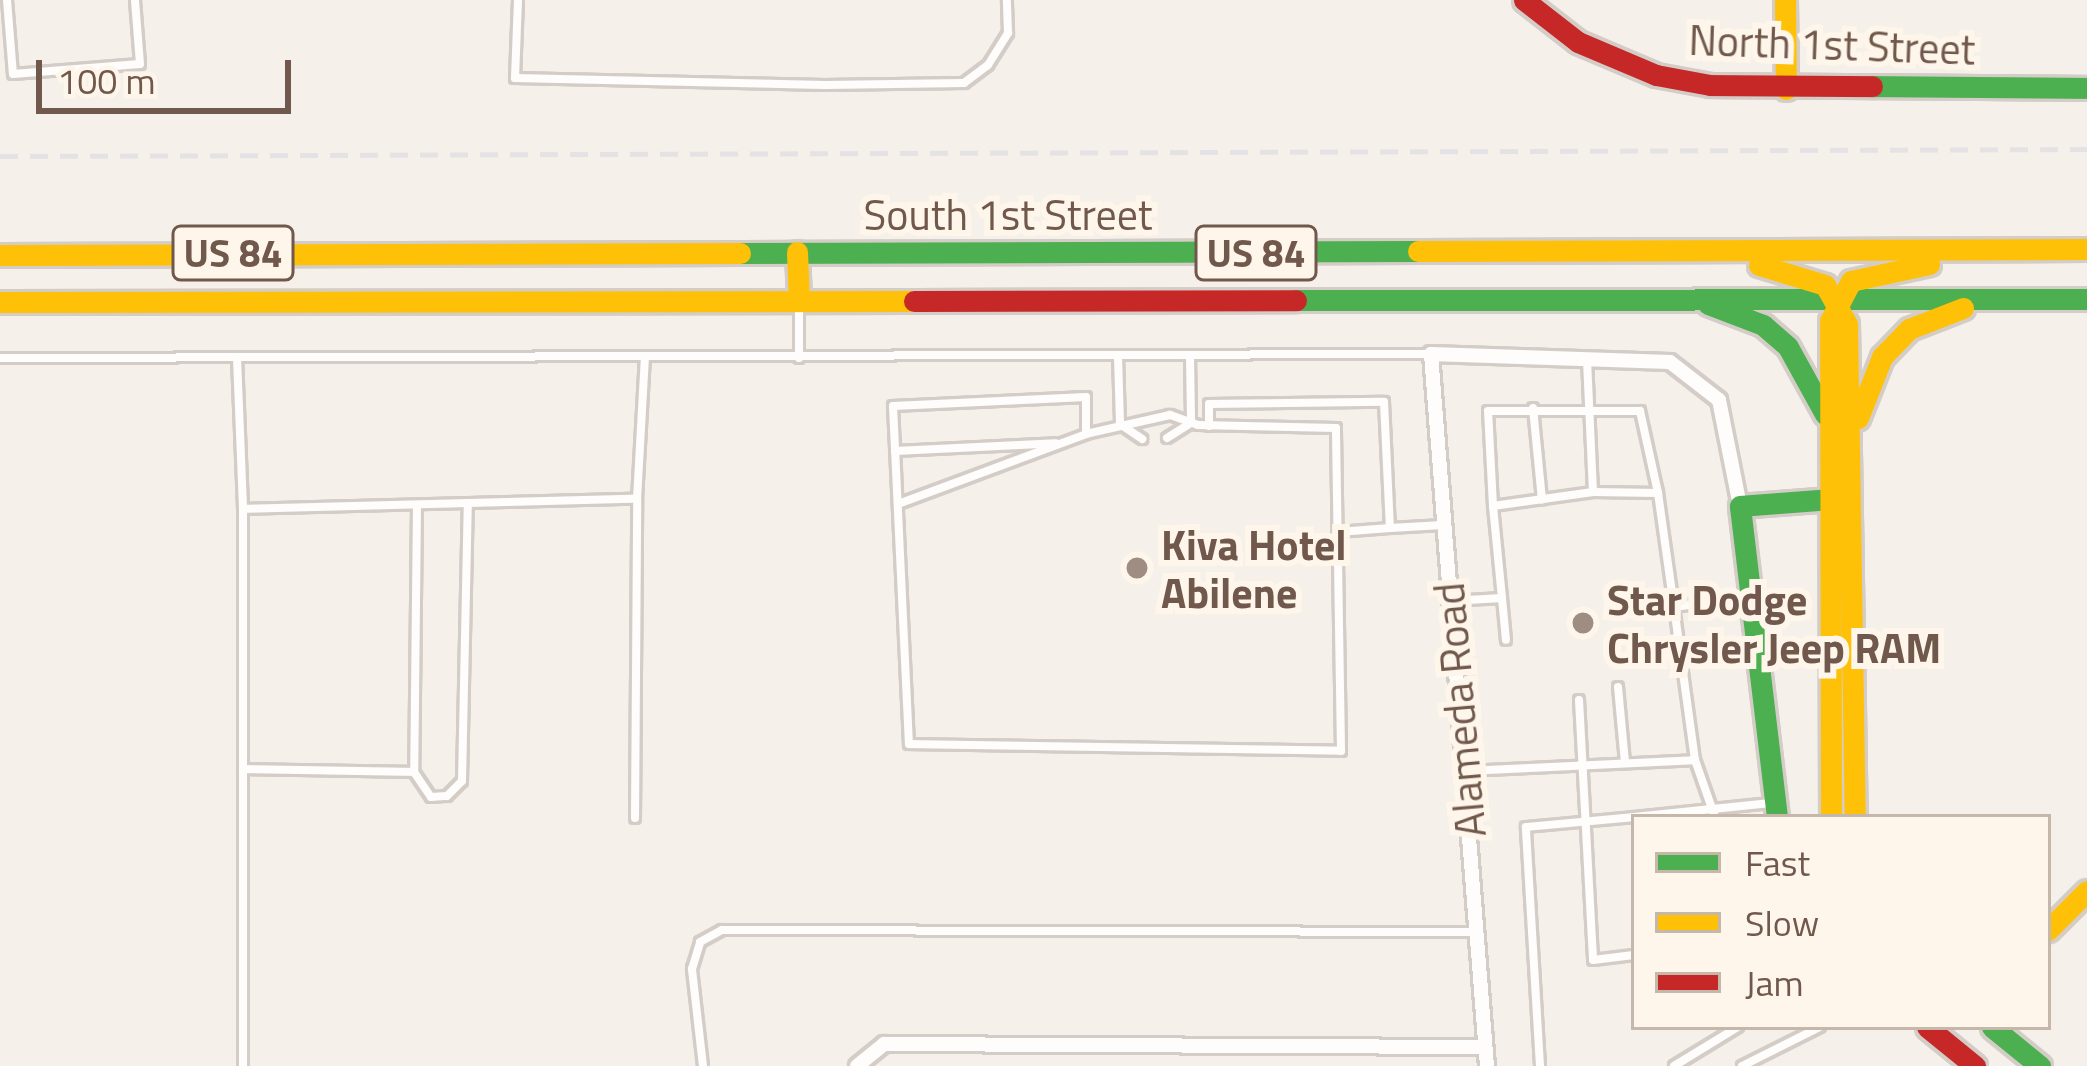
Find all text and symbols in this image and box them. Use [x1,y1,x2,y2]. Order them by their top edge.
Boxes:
street label: North 1st Street [1688,14,1976,74]
scale bar [42,36,297,110]
text: 100 m [57,53,156,108]
street label: South 1st Street [863,189,1153,239]
road number: US 84 [170,220,296,286]
road number: US 84 [1193,220,1319,286]
place label: Kiva Hotel Abilene [1161,519,1347,618]
marker: Kiva Hotel Abilene [1124,555,1150,581]
place label: Star Dodge Chrysler Jeep RAM [1607,574,1941,672]
street label: Alameda Road [1423,581,1495,839]
marker: Star Dodge Chrysler Jeep RAM [1570,610,1596,636]
legend [1631,814,2051,1030]
text: Fast [1745,835,1810,890]
text: Slow [1745,895,1819,950]
text: Jam [1745,955,1804,1010]

